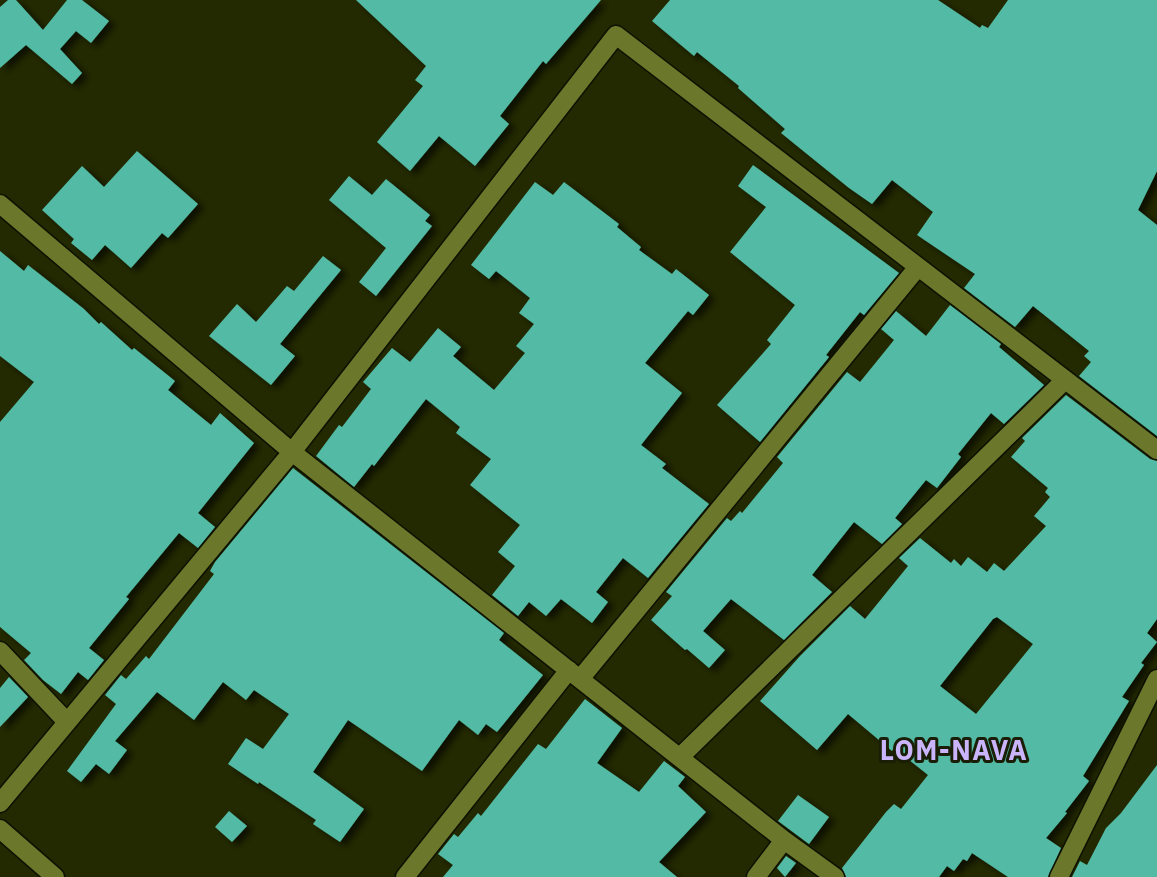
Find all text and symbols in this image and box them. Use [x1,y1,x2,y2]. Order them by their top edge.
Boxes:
district label: LOM-NAVA [880,732,1028,767]

